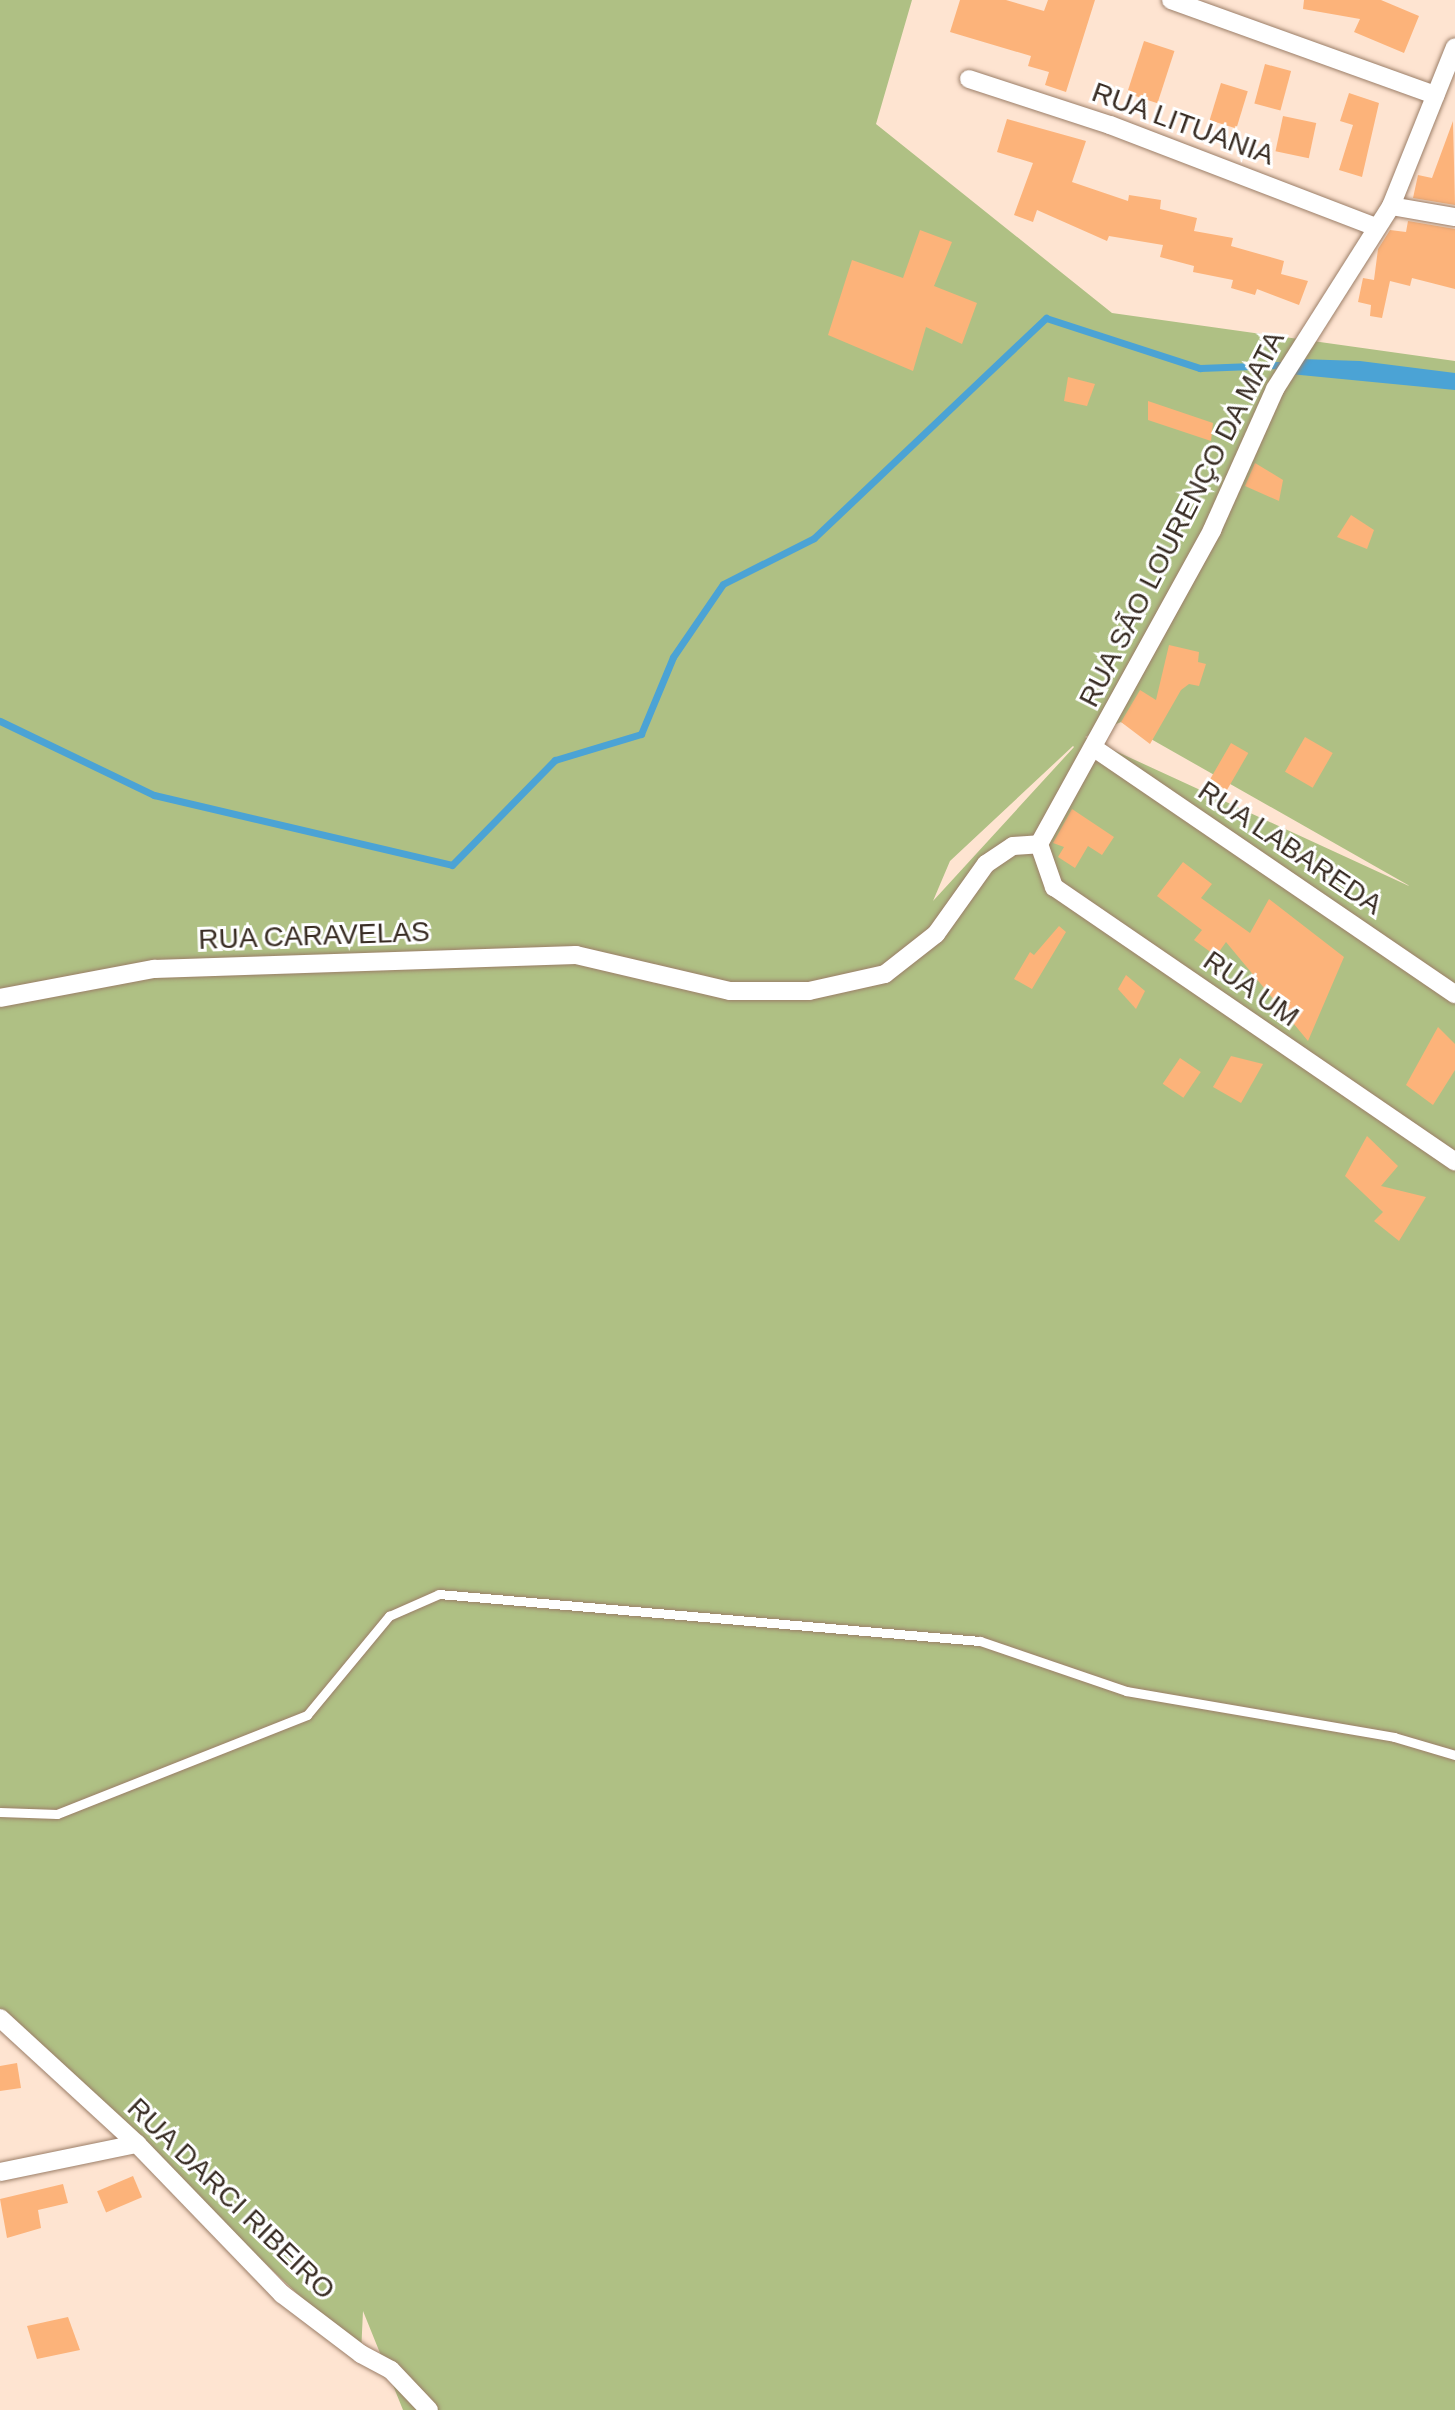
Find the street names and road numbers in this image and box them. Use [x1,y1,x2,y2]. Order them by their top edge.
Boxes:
street label: RUA LITUANIA [1087,75,1279,173]
street label: RUA SÃO LOURENÇO DA MATA [1072,324,1292,714]
street label: RUA LABAREDA [1191,774,1389,922]
street label: RUA CARAVELAS [197,915,431,957]
street label: RUA UM [1196,944,1306,1034]
street label: RUA DARCI RIBEIRO [120,2091,342,2307]

